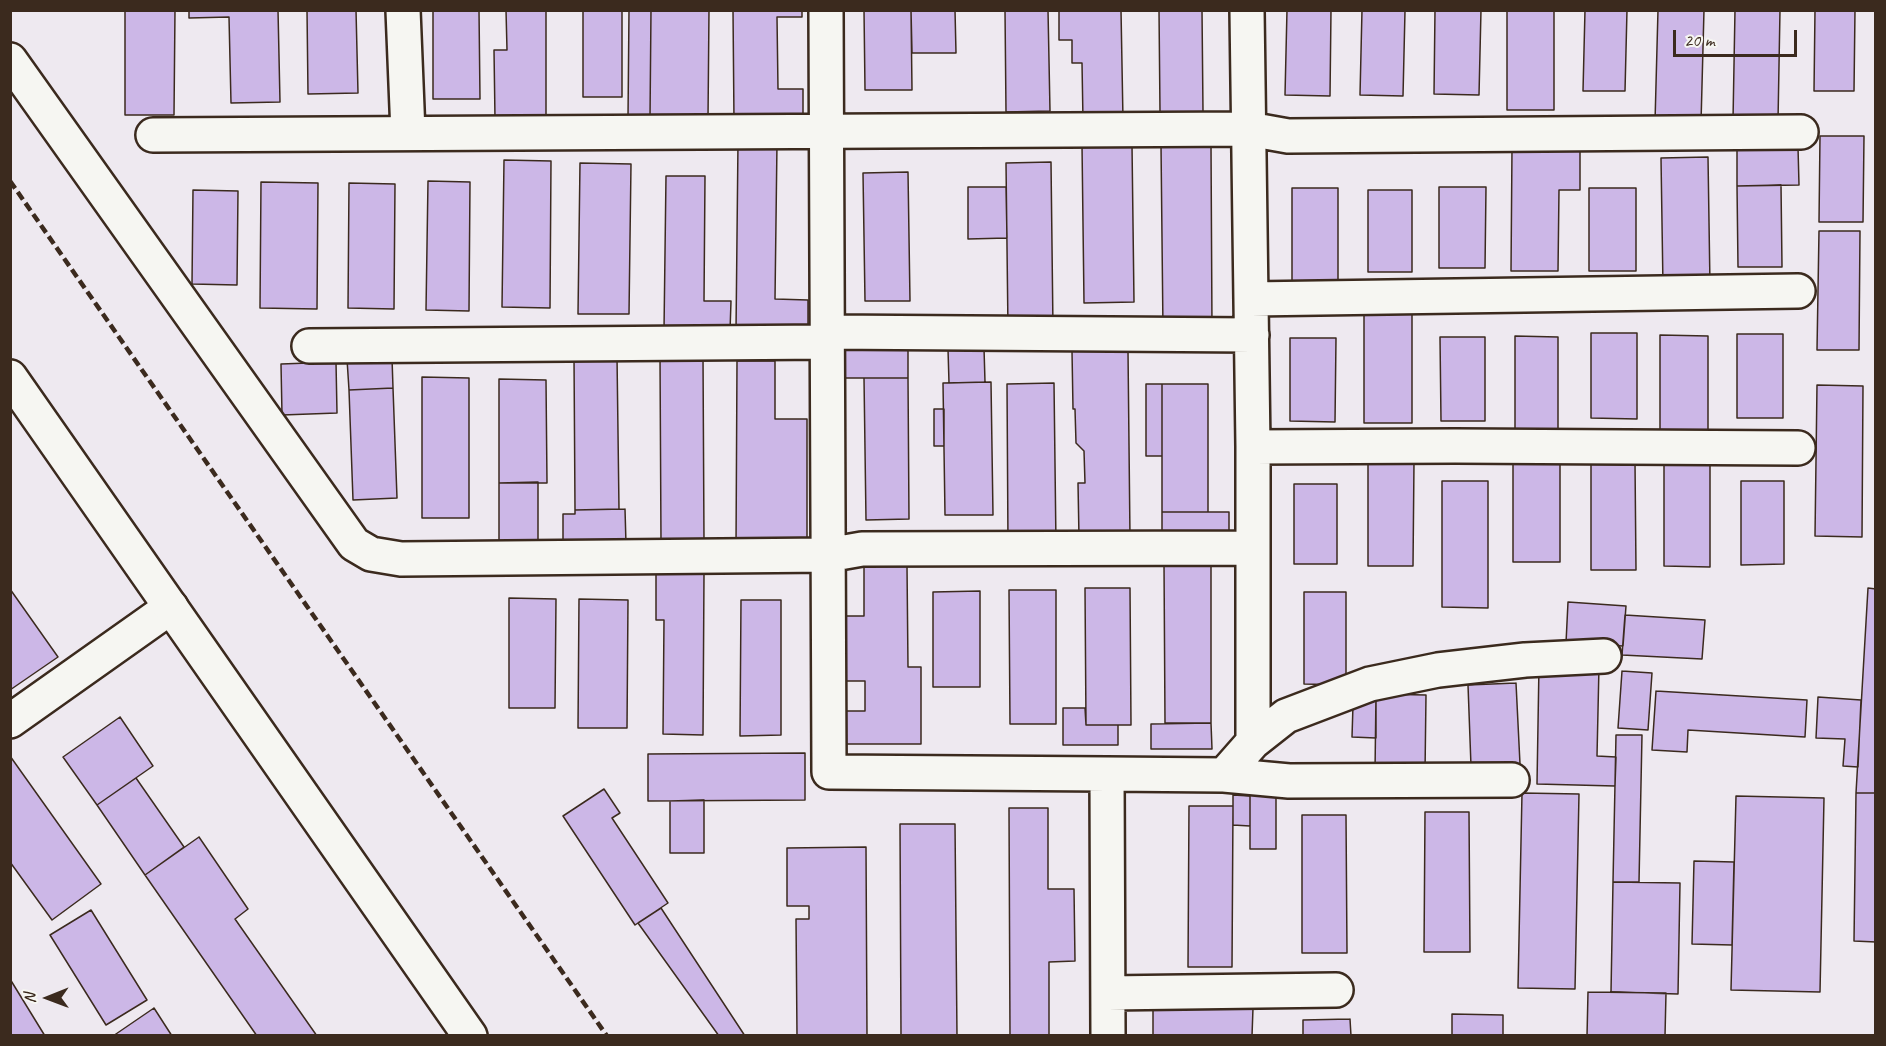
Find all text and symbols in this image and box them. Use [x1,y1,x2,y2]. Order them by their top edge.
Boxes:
scale bar [1676,18,1800,56]
text: 20 m [1684,29,1715,51]
north arrow [18,968,78,1028]
text: N [20,993,40,1003]

